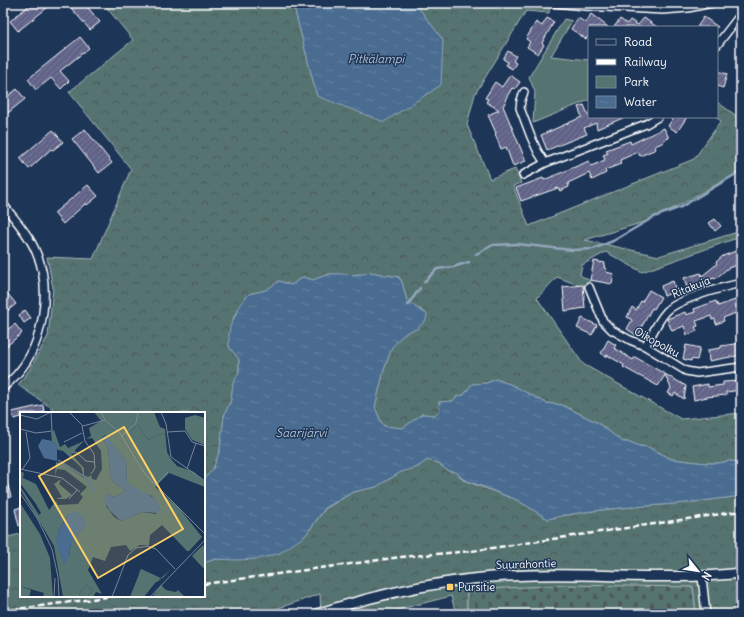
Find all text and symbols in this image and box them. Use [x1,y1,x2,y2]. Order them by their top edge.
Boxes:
legend [588,26,718,118]
text: Road [624,34,652,49]
water label: Pitkälampi [348,51,406,66]
text: Railway [624,54,667,69]
text: Park [624,74,649,89]
text: Water [624,94,657,109]
street label: Ritakuja [670,273,712,301]
street label: Oikopolku [632,324,683,360]
inset map [20,412,205,597]
water label: Saarijärvi [276,425,328,440]
north arrow [678,551,718,591]
street label: Suurahontie [496,556,557,572]
text: N [699,569,715,583]
place label: Pursitie [458,580,495,594]
marker: Pursitie [445,582,455,592]

